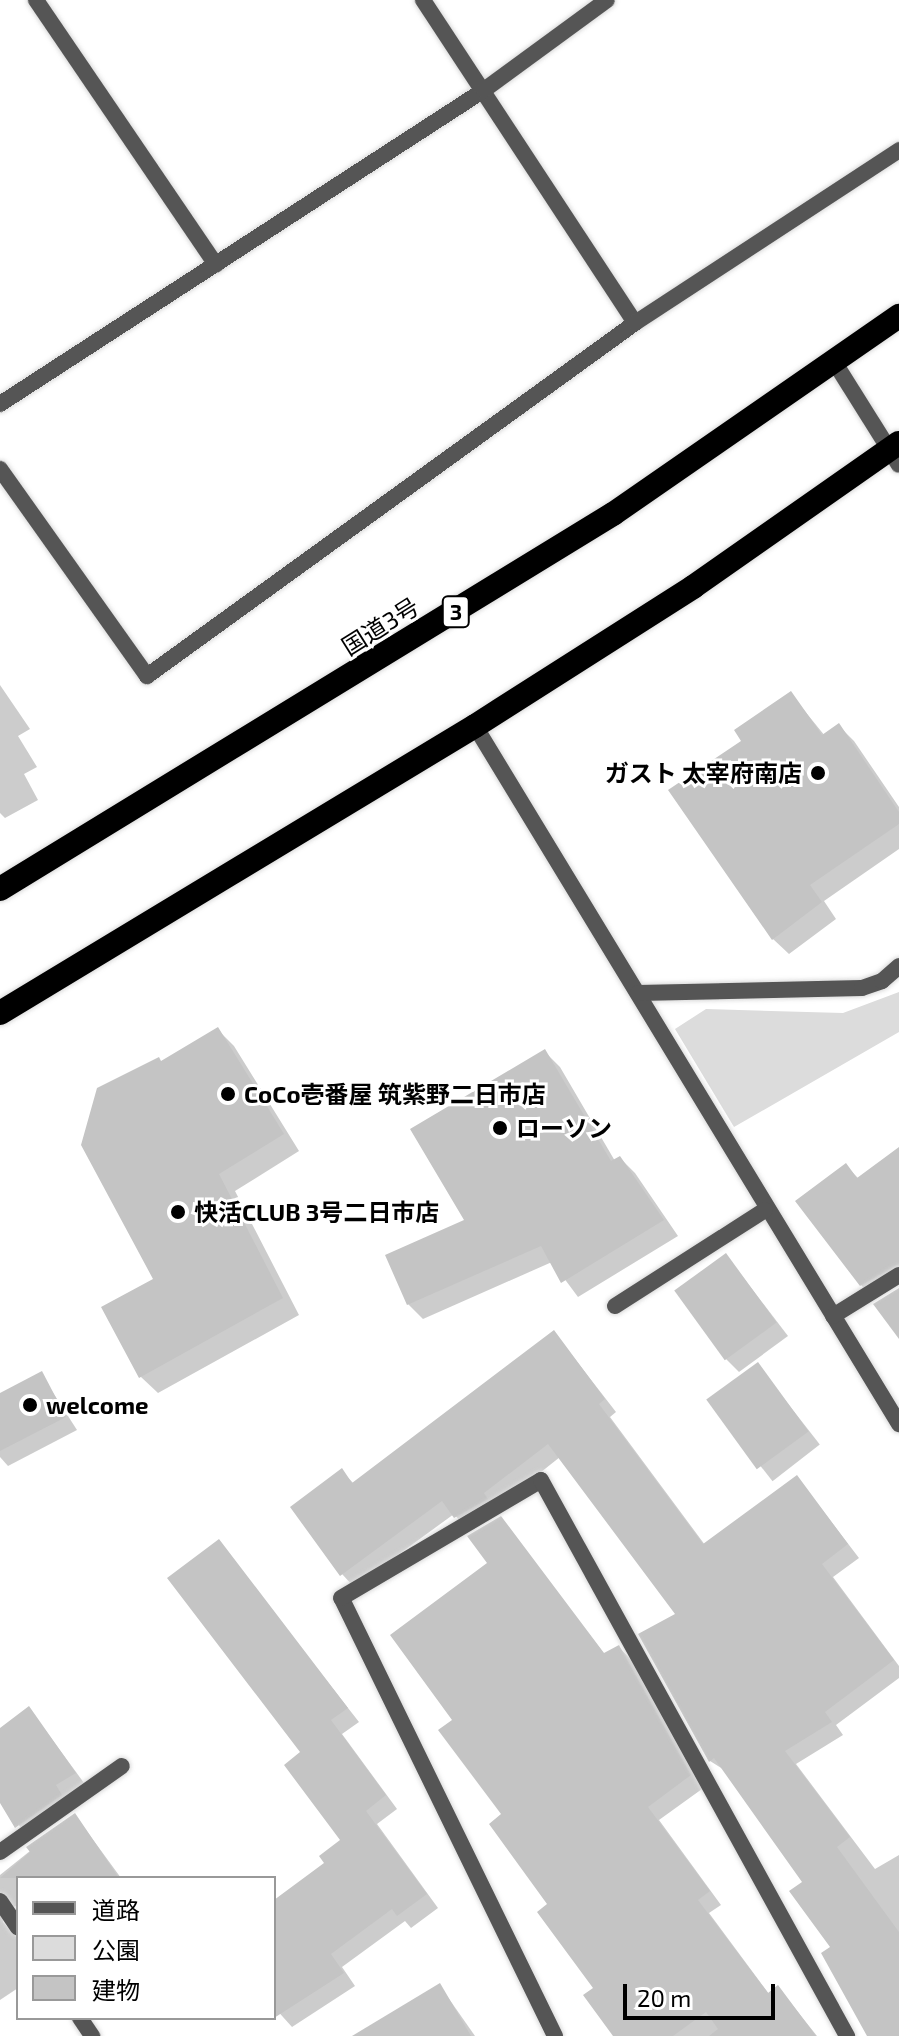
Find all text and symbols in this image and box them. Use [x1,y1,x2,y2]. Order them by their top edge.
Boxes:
street label: 国道3号 [336,591,424,661]
road number: 3 [440,594,472,630]
place label: ガスト 太宰府南店 [605,759,802,787]
marker: ガスト 太宰府南店 [809,764,827,782]
place label: CoCo壱番屋 筑紫野二日市店 [244,1080,546,1108]
marker: CoCo壱番屋 筑紫野二日市店 [219,1085,237,1103]
place label: ローソン [516,1114,612,1142]
marker: ローソン [491,1119,509,1137]
place label: 快活CLUB 3号二日市店 [194,1198,439,1226]
marker: 快活CLUB 3号二日市店 [169,1203,187,1221]
place label: welcome [46,1391,149,1419]
marker: welcome [21,1396,39,1414]
legend [16,1876,276,2020]
text: 道路 [92,1895,140,1924]
text: 公園 [92,1935,140,1964]
scale bar [627,1968,779,2018]
text: 建物 [92,1975,140,2004]
text: 20 m [637,1983,691,2012]

